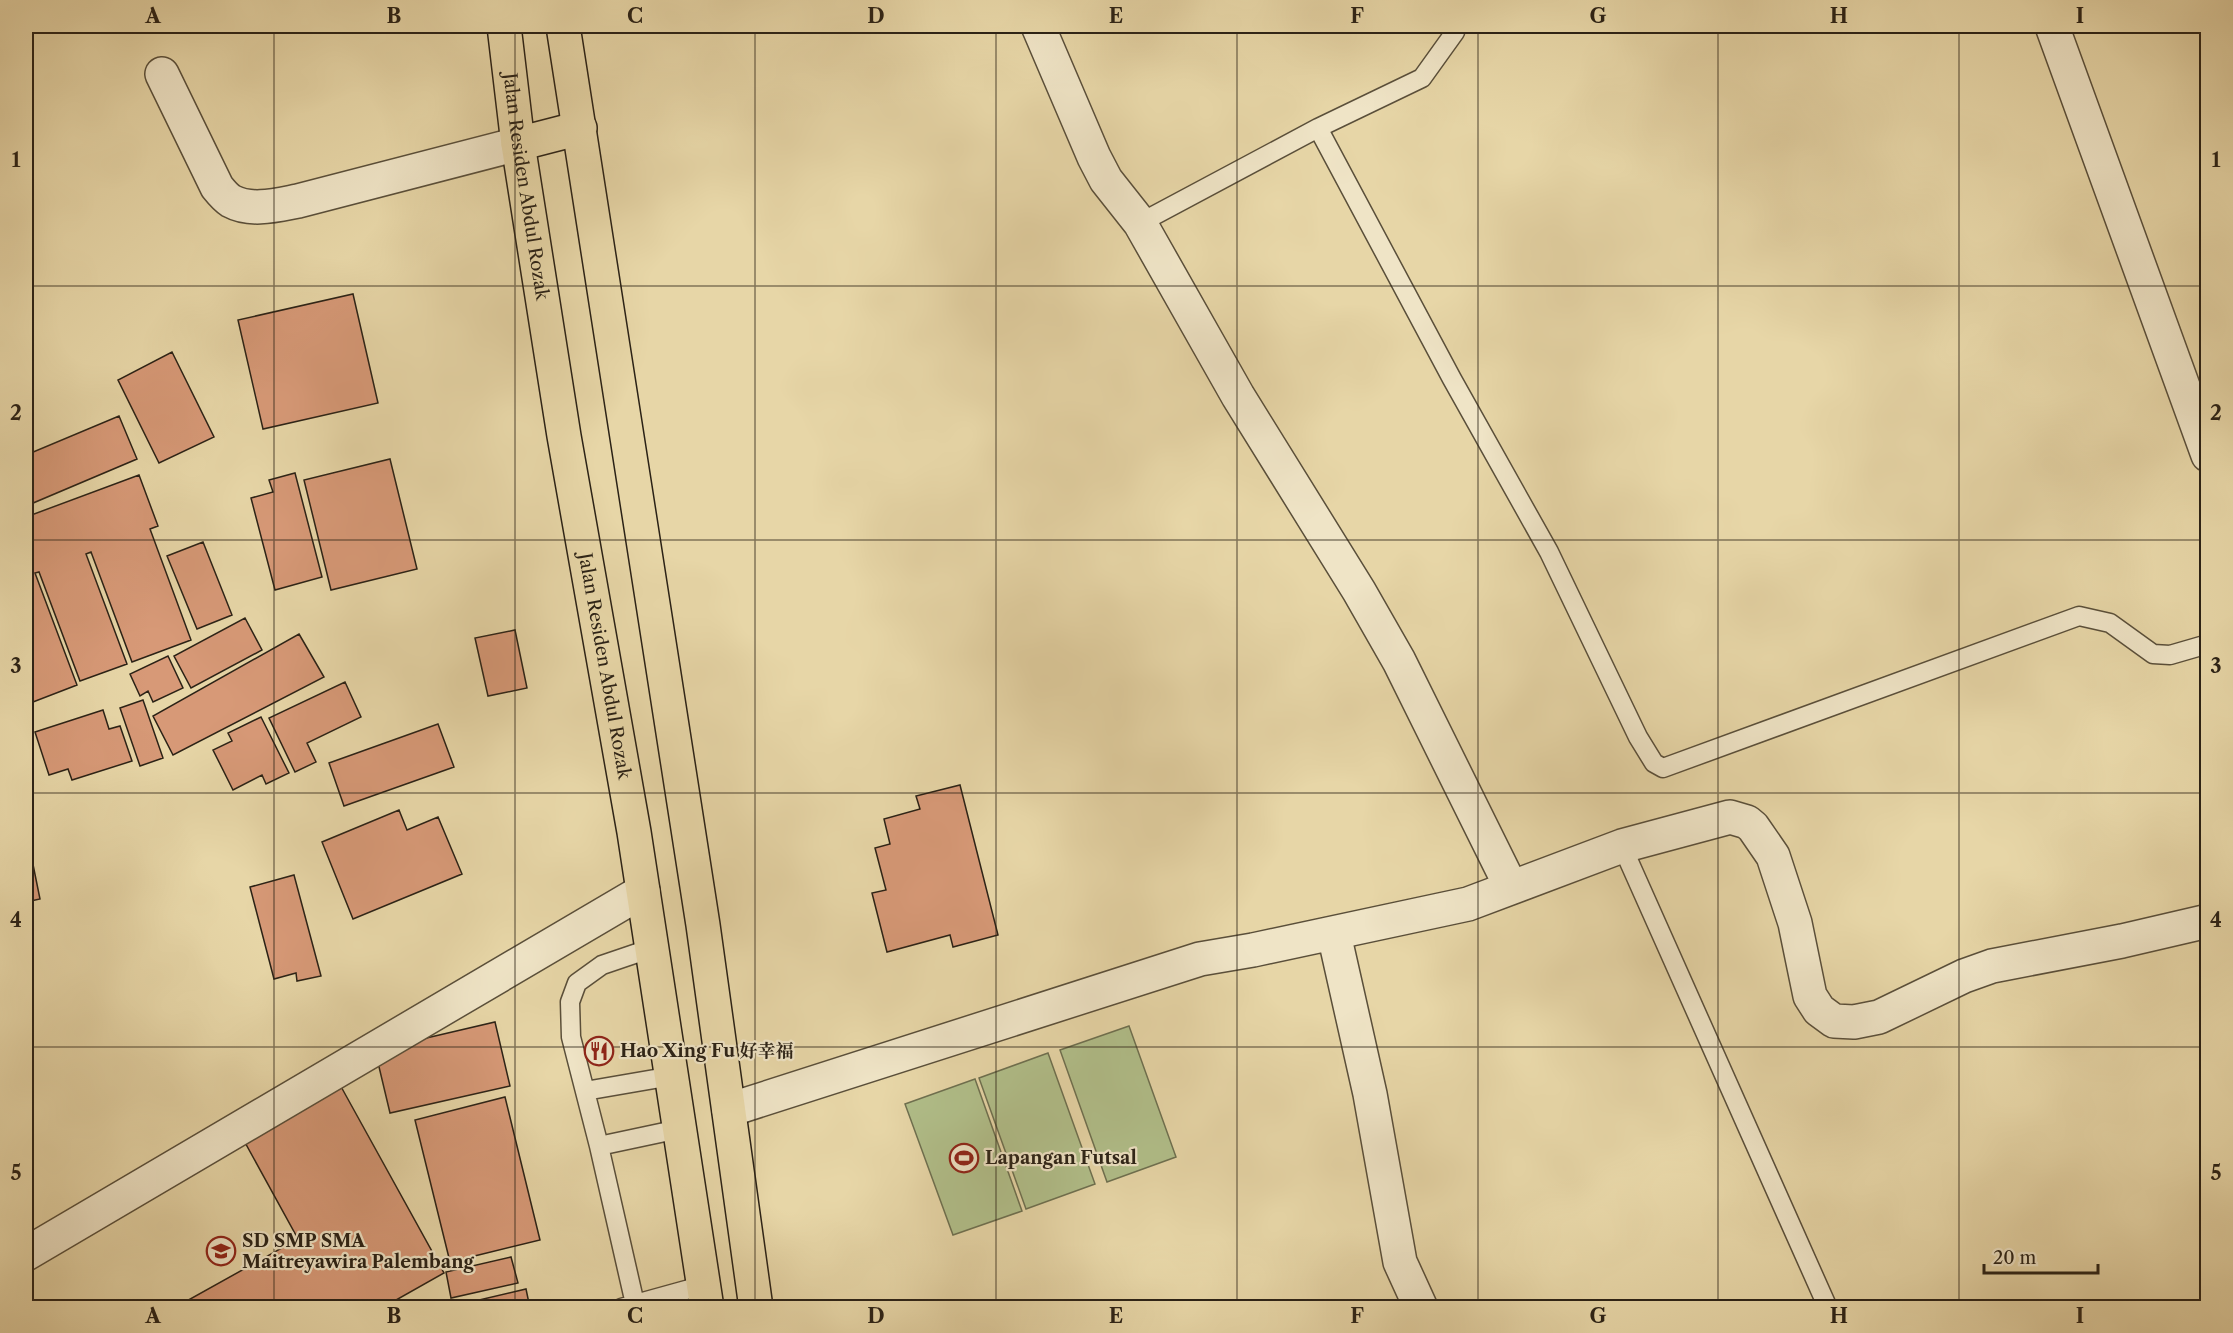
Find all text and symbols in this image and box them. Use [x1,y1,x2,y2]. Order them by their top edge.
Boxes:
text: A [144,4,161,28]
text: B [387,4,402,28]
text: C [627,4,643,28]
text: D [867,4,885,28]
text: E [1109,4,1123,28]
text: F [1350,4,1364,28]
text: G [1590,4,1607,28]
text: H [1830,4,1848,28]
text: I [2076,4,2084,28]
street label: Jalan Residen Abdul Rozak [498,69,554,303]
text: 1 [12,148,21,172]
text: 1 [2212,148,2221,172]
text: 2 [10,401,22,425]
text: 2 [2210,401,2222,425]
street label: Jalan Residen Abdul Rozak [573,548,636,782]
text: 3 [10,654,22,678]
text: 3 [2210,654,2222,678]
text: 4 [10,908,22,932]
text: 4 [2210,908,2222,932]
restaurant icon: Hao Xing Fu 好幸福 [583,1035,615,1067]
place label: Hao Xing Fu 好幸福 [620,1040,794,1062]
sports icon: Lapangan Futsal [948,1142,980,1174]
place label: Lapangan Futsal [985,1147,1137,1169]
text: 5 [10,1161,22,1185]
text: 5 [2210,1161,2222,1185]
place label: SD SMP SMA Maitreyawira Palembang [242,1230,475,1273]
school or university icon: SD SMP SMA Maitreyawira Palembang [205,1235,237,1267]
scale bar [1984,1237,2098,1275]
text: 20 m [1993,1247,2037,1269]
text: A [144,1304,161,1328]
text: B [387,1304,402,1328]
text: C [627,1304,643,1328]
text: D [867,1304,885,1328]
text: E [1109,1304,1123,1328]
text: F [1350,1304,1364,1328]
text: G [1590,1304,1607,1328]
text: H [1830,1304,1848,1328]
text: I [2076,1304,2084,1328]

